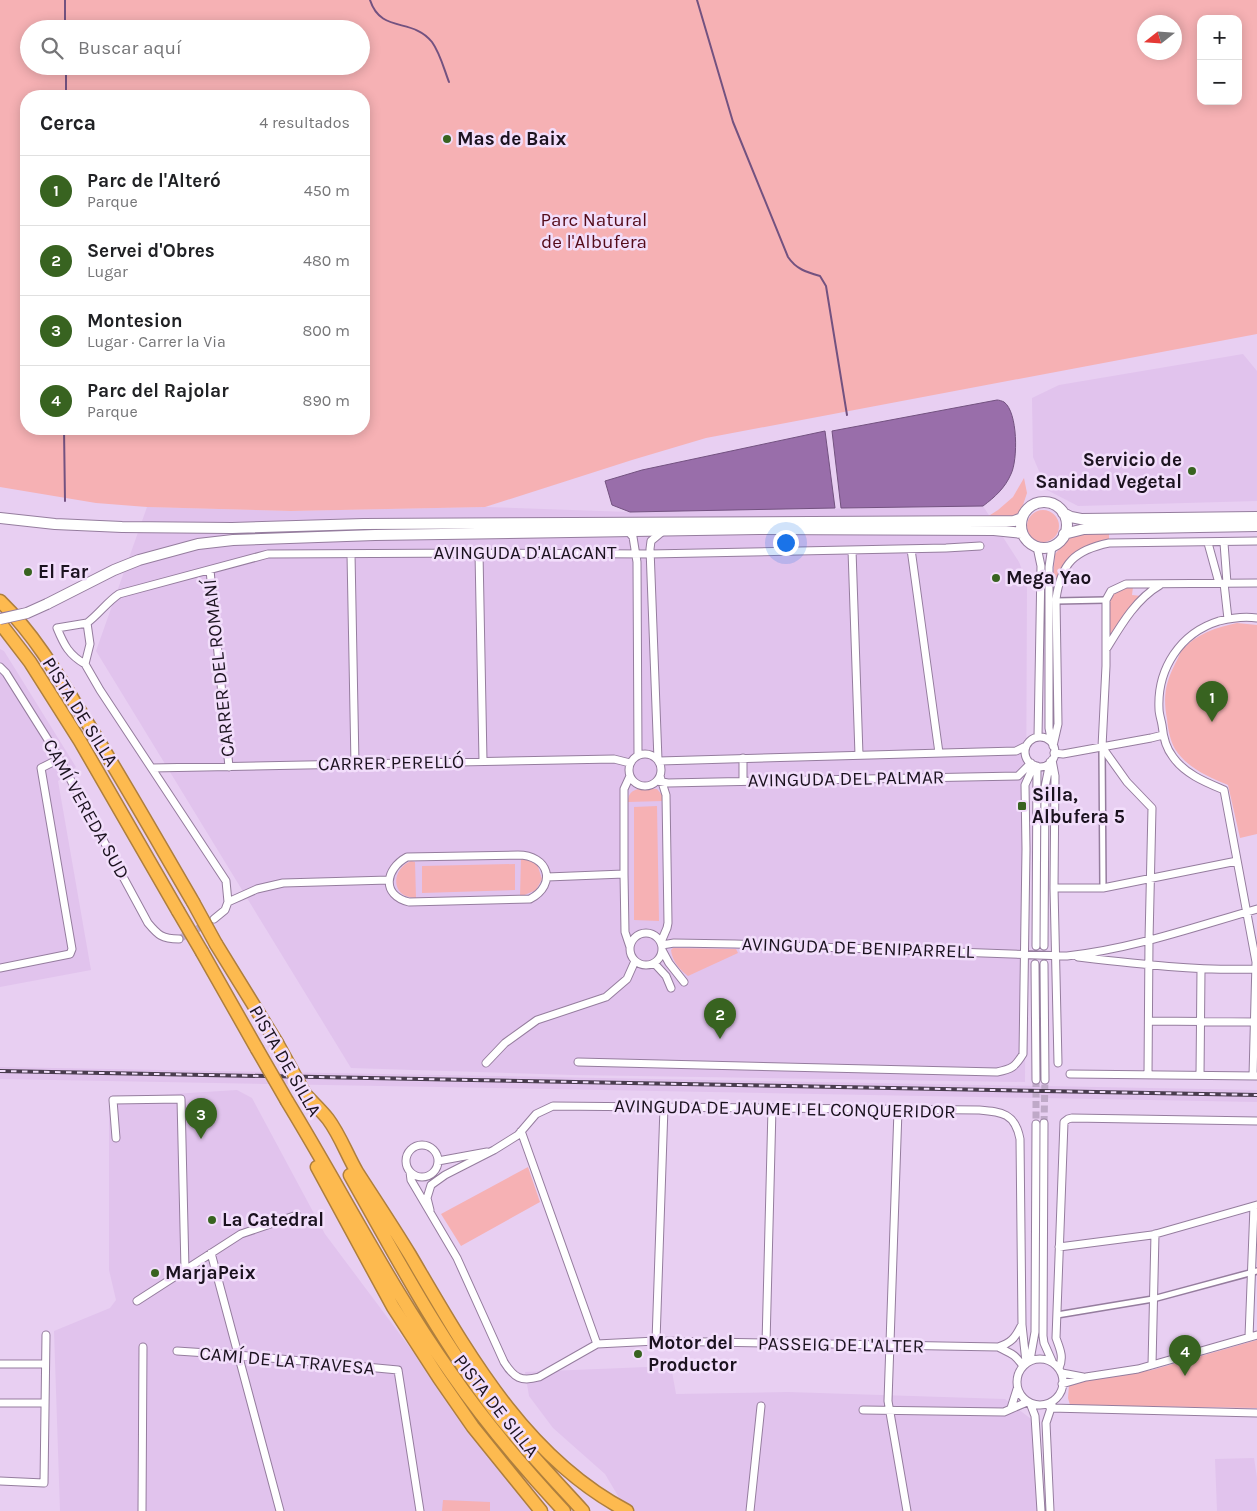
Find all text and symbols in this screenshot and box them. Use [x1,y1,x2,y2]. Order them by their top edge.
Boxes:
north arrow [1137,15,1182,60]
map controls [1197,15,1242,105]
button: + [1197,15,1242,60]
search box [20,20,370,75]
icon: search [38,34,66,62]
text: Buscar aquí [78,37,182,59]
button: − [1197,60,1242,105]
text: Cerca [40,111,96,135]
text: 4 resultados [259,113,350,132]
place label: Mas de Baix [457,128,567,150]
marker: Mas de Baix [441,133,453,145]
text: Parc de l'Alteró [87,170,221,192]
text: 1 [53,181,59,200]
text: 450 m [304,181,350,200]
text: Parque [87,192,138,211]
park label: Parc Natural de l'Albufera [541,209,647,253]
text: Servei d'Obres [87,240,215,262]
text: 2 [51,251,61,270]
text: 480 m [303,251,350,270]
text: Lugar [87,262,128,281]
text: Montesion [87,310,183,332]
text: 3 [51,321,61,340]
text: 800 m [302,321,350,340]
text: Lugar · Carrer la Via [87,332,226,351]
text: Parc del Rajolar [87,380,229,402]
text: 4 [51,391,61,410]
text: 890 m [303,391,350,410]
text: Parque [87,402,138,421]
place label: Servicio de Sanidad Vegetal [1035,449,1182,493]
marker: Servicio de Sanidad Vegetal [1186,465,1198,477]
your location [773,530,799,556]
street label: AVINGUDA D'ALACANT [434,542,617,564]
place label: El Far [38,561,89,583]
marker: El Far [22,566,34,578]
place label: Mega Yao [1006,567,1091,589]
marker: Mega Yao [990,572,1002,584]
street label: CARRER DEL ROMANÍ [198,577,239,758]
street label: PISTA DE SILLA [38,653,122,771]
pin: 1 [1196,681,1228,722]
street label: CAMÍ VEREDA SUD [38,735,134,883]
street label: CARRER PERELLÓ [318,750,464,775]
street label: AVINGUDA DEL PALMAR [747,766,945,792]
place label: Silla, Albufera 5 [1032,784,1125,828]
marker: Silla, Albufera 5 [1016,800,1028,812]
street label: AVINGUDA DE BENIPARRELL [741,933,975,963]
pin: 2 [704,998,736,1039]
street label: PISTA DE SILLA [244,1002,326,1121]
street label: AVINGUDA DE JAUME I EL CONQUERIDOR [614,1095,956,1123]
pin: 3 [185,1098,217,1139]
place label: La Catedral [222,1209,324,1231]
marker: La Catedral [206,1214,218,1226]
place label: MarjaPeix [165,1262,256,1284]
marker: MarjaPeix [149,1267,161,1279]
place label: Motor del Productor [648,1332,737,1376]
street label: PASSEIG DE L'ALTER [758,1333,924,1357]
pin: 4 [1169,1335,1201,1376]
street label: CAMÍ DE LA TRAVESA [198,1341,376,1380]
marker: Motor del Productor [632,1348,644,1360]
street label: PISTA DE SILLA [449,1350,543,1462]

